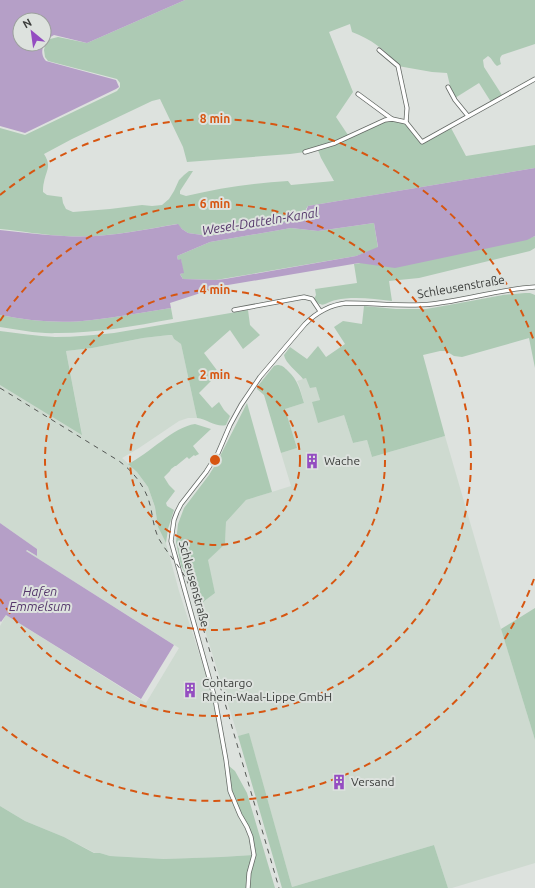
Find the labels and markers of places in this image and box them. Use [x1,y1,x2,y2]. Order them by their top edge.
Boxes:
building icon: Wache [303,452,321,470]
centre of rings [208,453,222,467]
place label: Wache [324,454,360,467]
place label: Contargo Rhein-Waal-Lippe GmbH [202,676,332,703]
building icon: Contargo Rhein-Waal-Lippe GmbH [181,681,199,699]
building icon: Versand [330,773,348,791]
place label: Versand [351,775,395,788]

